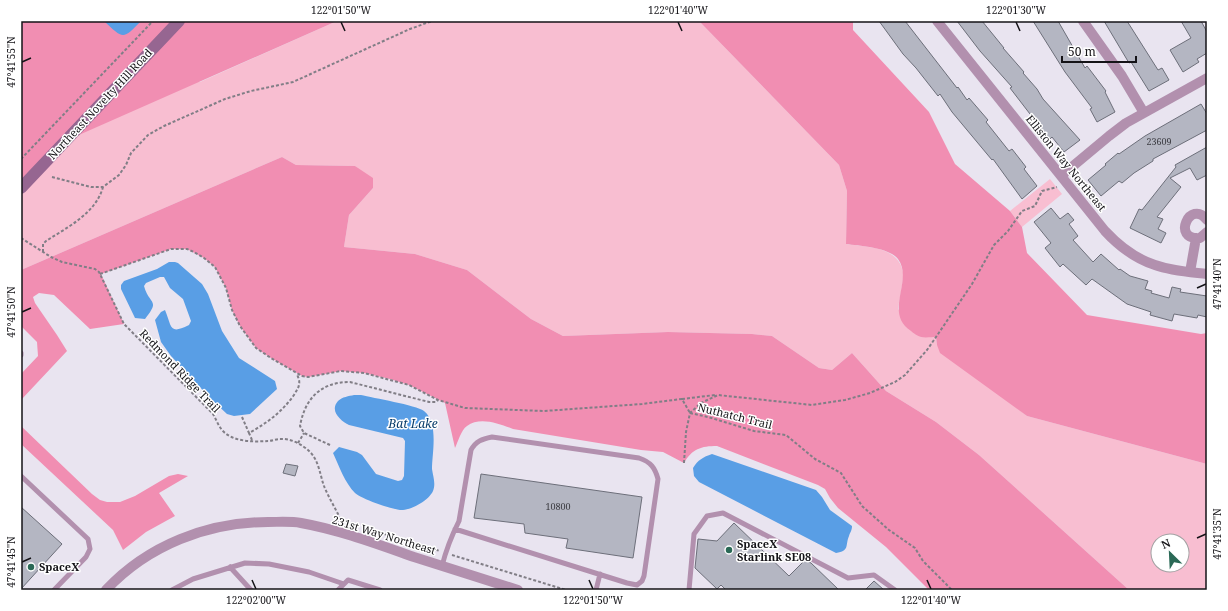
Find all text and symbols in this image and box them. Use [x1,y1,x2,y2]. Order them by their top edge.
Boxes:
text: 122°01'50"W [311,3,371,17]
text: 122°01'40"W [648,3,708,17]
text: 122°01'30"W [986,3,1046,17]
text: 47°41'55"N [4,36,18,88]
scale bar [1062,38,1136,64]
text: 50 m [1068,43,1096,60]
street label: Northeast Novelty Hill Road [44,45,155,162]
street label: Elliston Way Northeast [1023,111,1110,214]
house number: 23609 [1146,135,1172,148]
text: 47°41'40"N [1210,258,1224,310]
text: 47°41'50"N [4,286,18,338]
street label: Redmond Ridge Trail [137,326,224,416]
street label: Nuthatch Trail [696,399,775,432]
water label: Bat Lake [387,415,438,432]
house number: 10800 [545,500,571,513]
text: 47°41'35"N [1210,508,1224,560]
street label: 231st Way Northeast [330,512,438,557]
north arrow [1150,533,1190,573]
text: N [1159,535,1173,552]
text: 47°41'45"N [4,536,18,588]
place label: SpaceX Starlink SE08 [737,536,811,564]
marker: SpaceX Starlink SE08 [724,545,734,555]
place label: SpaceX [39,559,79,574]
marker: SpaceX [26,562,36,572]
text: 122°02'00"W [226,593,286,607]
text: 122°01'50"W [563,593,623,607]
text: 122°01'40"W [901,593,961,607]

